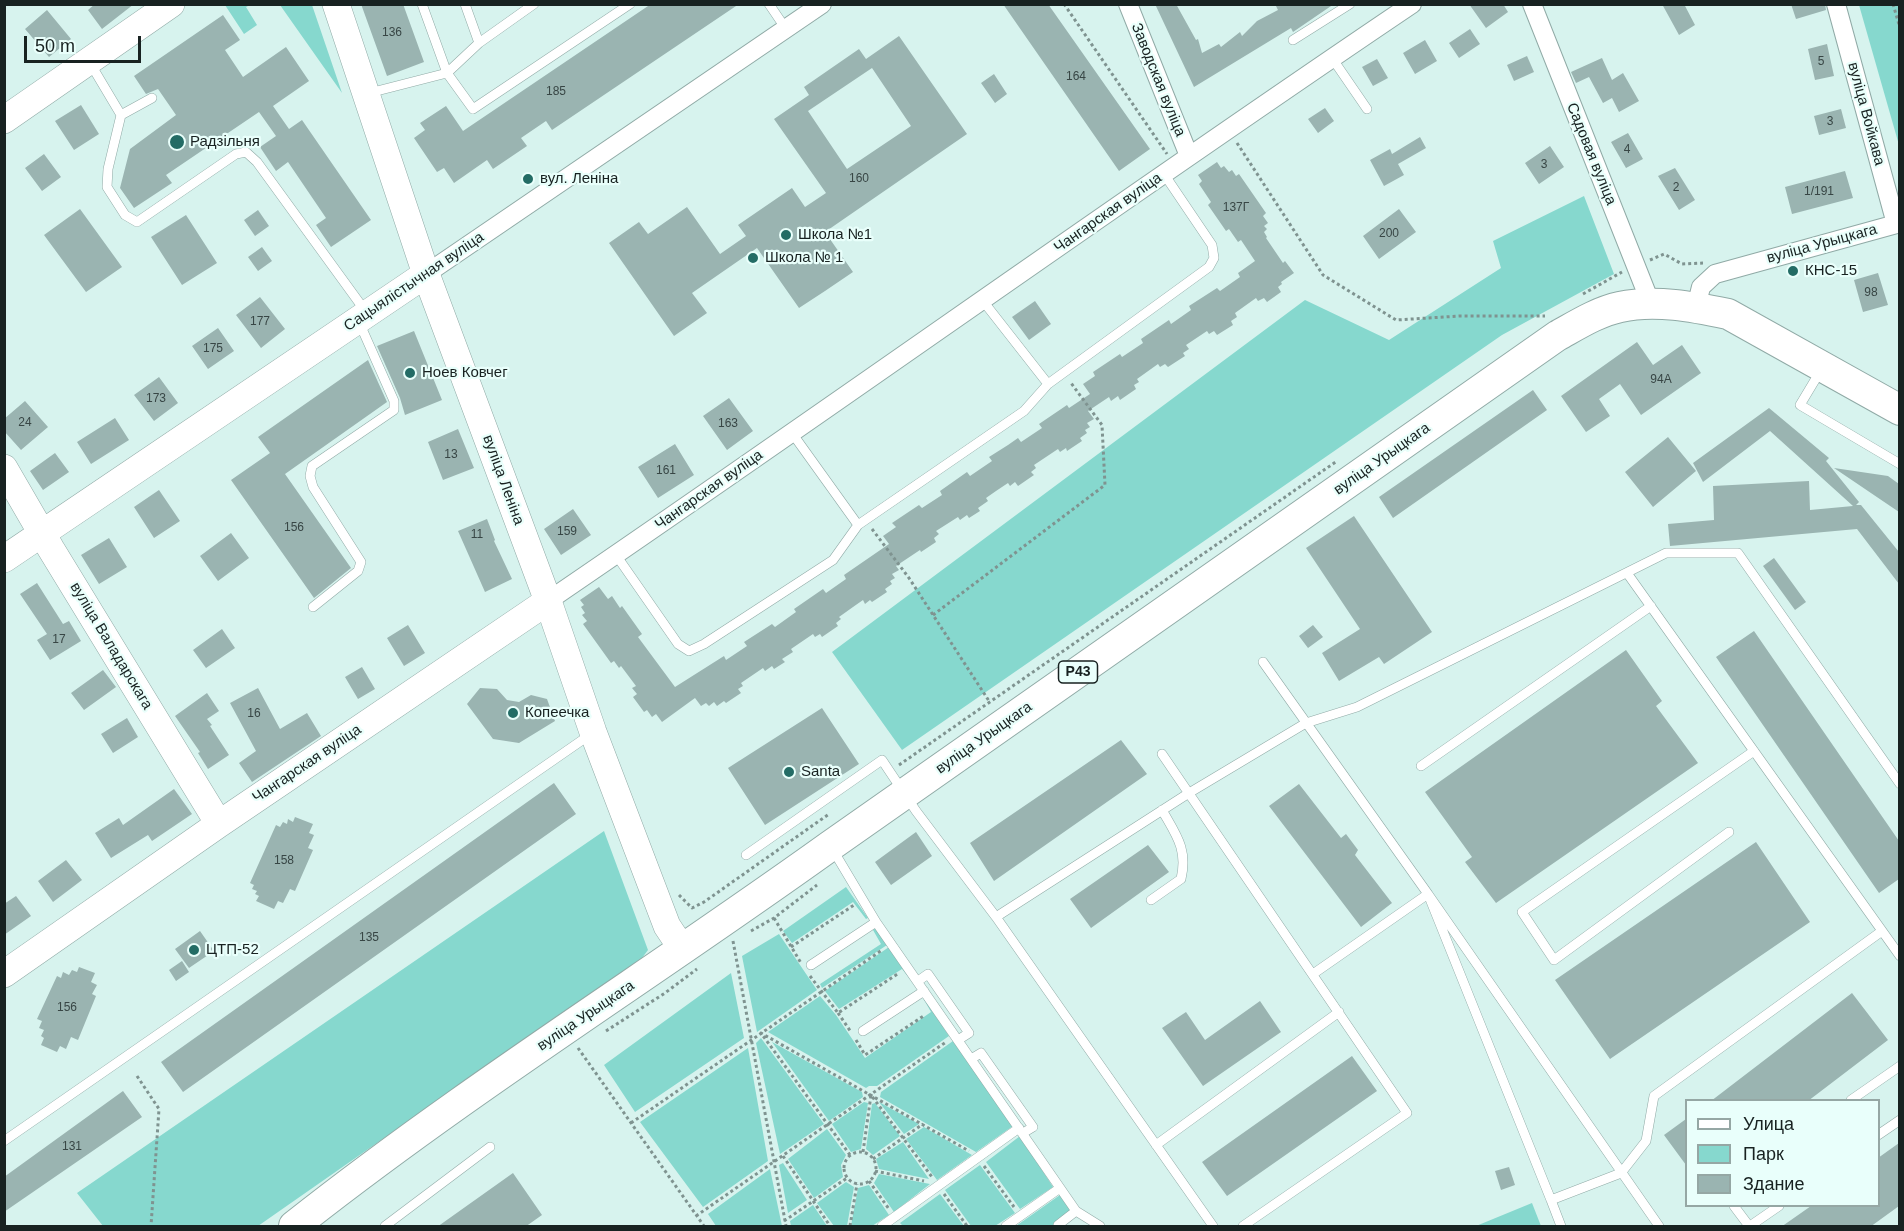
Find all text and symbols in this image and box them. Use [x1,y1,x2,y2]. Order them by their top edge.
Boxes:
street label: Заводская вуліца [1127,21,1189,139]
scale bar [27,24,144,62]
house number: 136 [382,26,402,40]
text: 50 m [35,36,75,56]
house number: 5 [1818,55,1824,69]
street label: вуліца Войкава [1844,60,1888,168]
house number: 164 [1066,70,1086,84]
house number: 185 [546,85,566,99]
street label: Садовая вуліца [1562,100,1620,208]
house number: 3 [1827,115,1833,129]
marker: Радзільня [168,133,186,151]
place label: Радзільня [190,133,260,151]
house number: 4 [1624,143,1630,157]
house number: 3 [1541,158,1547,172]
street label: Чангарская вуліца [1051,169,1165,257]
place label: вул. Леніна [540,170,618,188]
marker: вул. Леніна [521,172,535,186]
house number: 160 [849,172,869,186]
house number: 2 [1673,181,1679,195]
house number: 1/191 [1804,185,1834,199]
house number: 137Г [1223,201,1249,215]
street label: вуліца Урыцкага [1765,221,1879,267]
place label: Школа №1 [798,226,872,244]
house number: 200 [1379,227,1399,241]
marker: Школа №1 [779,228,793,242]
street label: Сацыялістычная вуліца [341,229,487,335]
place label: Школа № 1 [765,249,843,267]
marker: Школа № 1 [746,251,760,265]
place label: КНС-15 [1805,262,1857,280]
marker: КНС-15 [1786,264,1800,278]
house number: 98 [1864,286,1878,300]
house number: 177 [250,315,270,329]
house number: 175 [203,342,223,356]
place label: Ноев Ковчег [422,364,508,382]
marker: Ноев Ковчег [403,366,417,380]
house number: 94А [1650,373,1672,387]
house number: 173 [146,392,166,406]
house number: 24 [18,416,32,430]
house number: 163 [718,417,738,431]
street label: вуліца Урыцкага [1330,419,1434,499]
street label: вуліца Леніна [478,433,528,527]
street label: Чангарская вуліца [652,446,766,534]
house number: 13 [444,448,458,462]
house number: 161 [656,464,676,478]
house number: 156 [284,521,304,535]
house number: 159 [557,525,577,539]
house number: 11 [471,528,483,542]
street label: вуліца Валадарскага [66,579,156,713]
house number: 17 [52,633,66,647]
road number: Р43 [1058,661,1098,683]
street label: вуліца Урыцкага [932,698,1036,778]
place label: Копеечка [525,704,589,722]
marker: Копеечка [506,706,520,720]
house number: 16 [247,707,261,721]
street label: Чангарская вуліца [249,721,365,807]
place label: Santa [801,763,840,781]
marker: Santa [782,765,796,779]
house number: 158 [274,854,294,868]
house number: 135 [359,931,379,945]
place label: ЦТП-52 [206,941,259,959]
marker: ЦТП-52 [187,943,201,957]
street label: вуліца Урыцкага [534,977,638,1055]
house number: 156 [57,1001,77,1015]
legend [1685,1099,1880,1207]
text: Улица [1743,1114,1794,1134]
house number: 131 [62,1140,82,1154]
text: Парк [1743,1144,1784,1164]
text: Здание [1743,1174,1804,1194]

